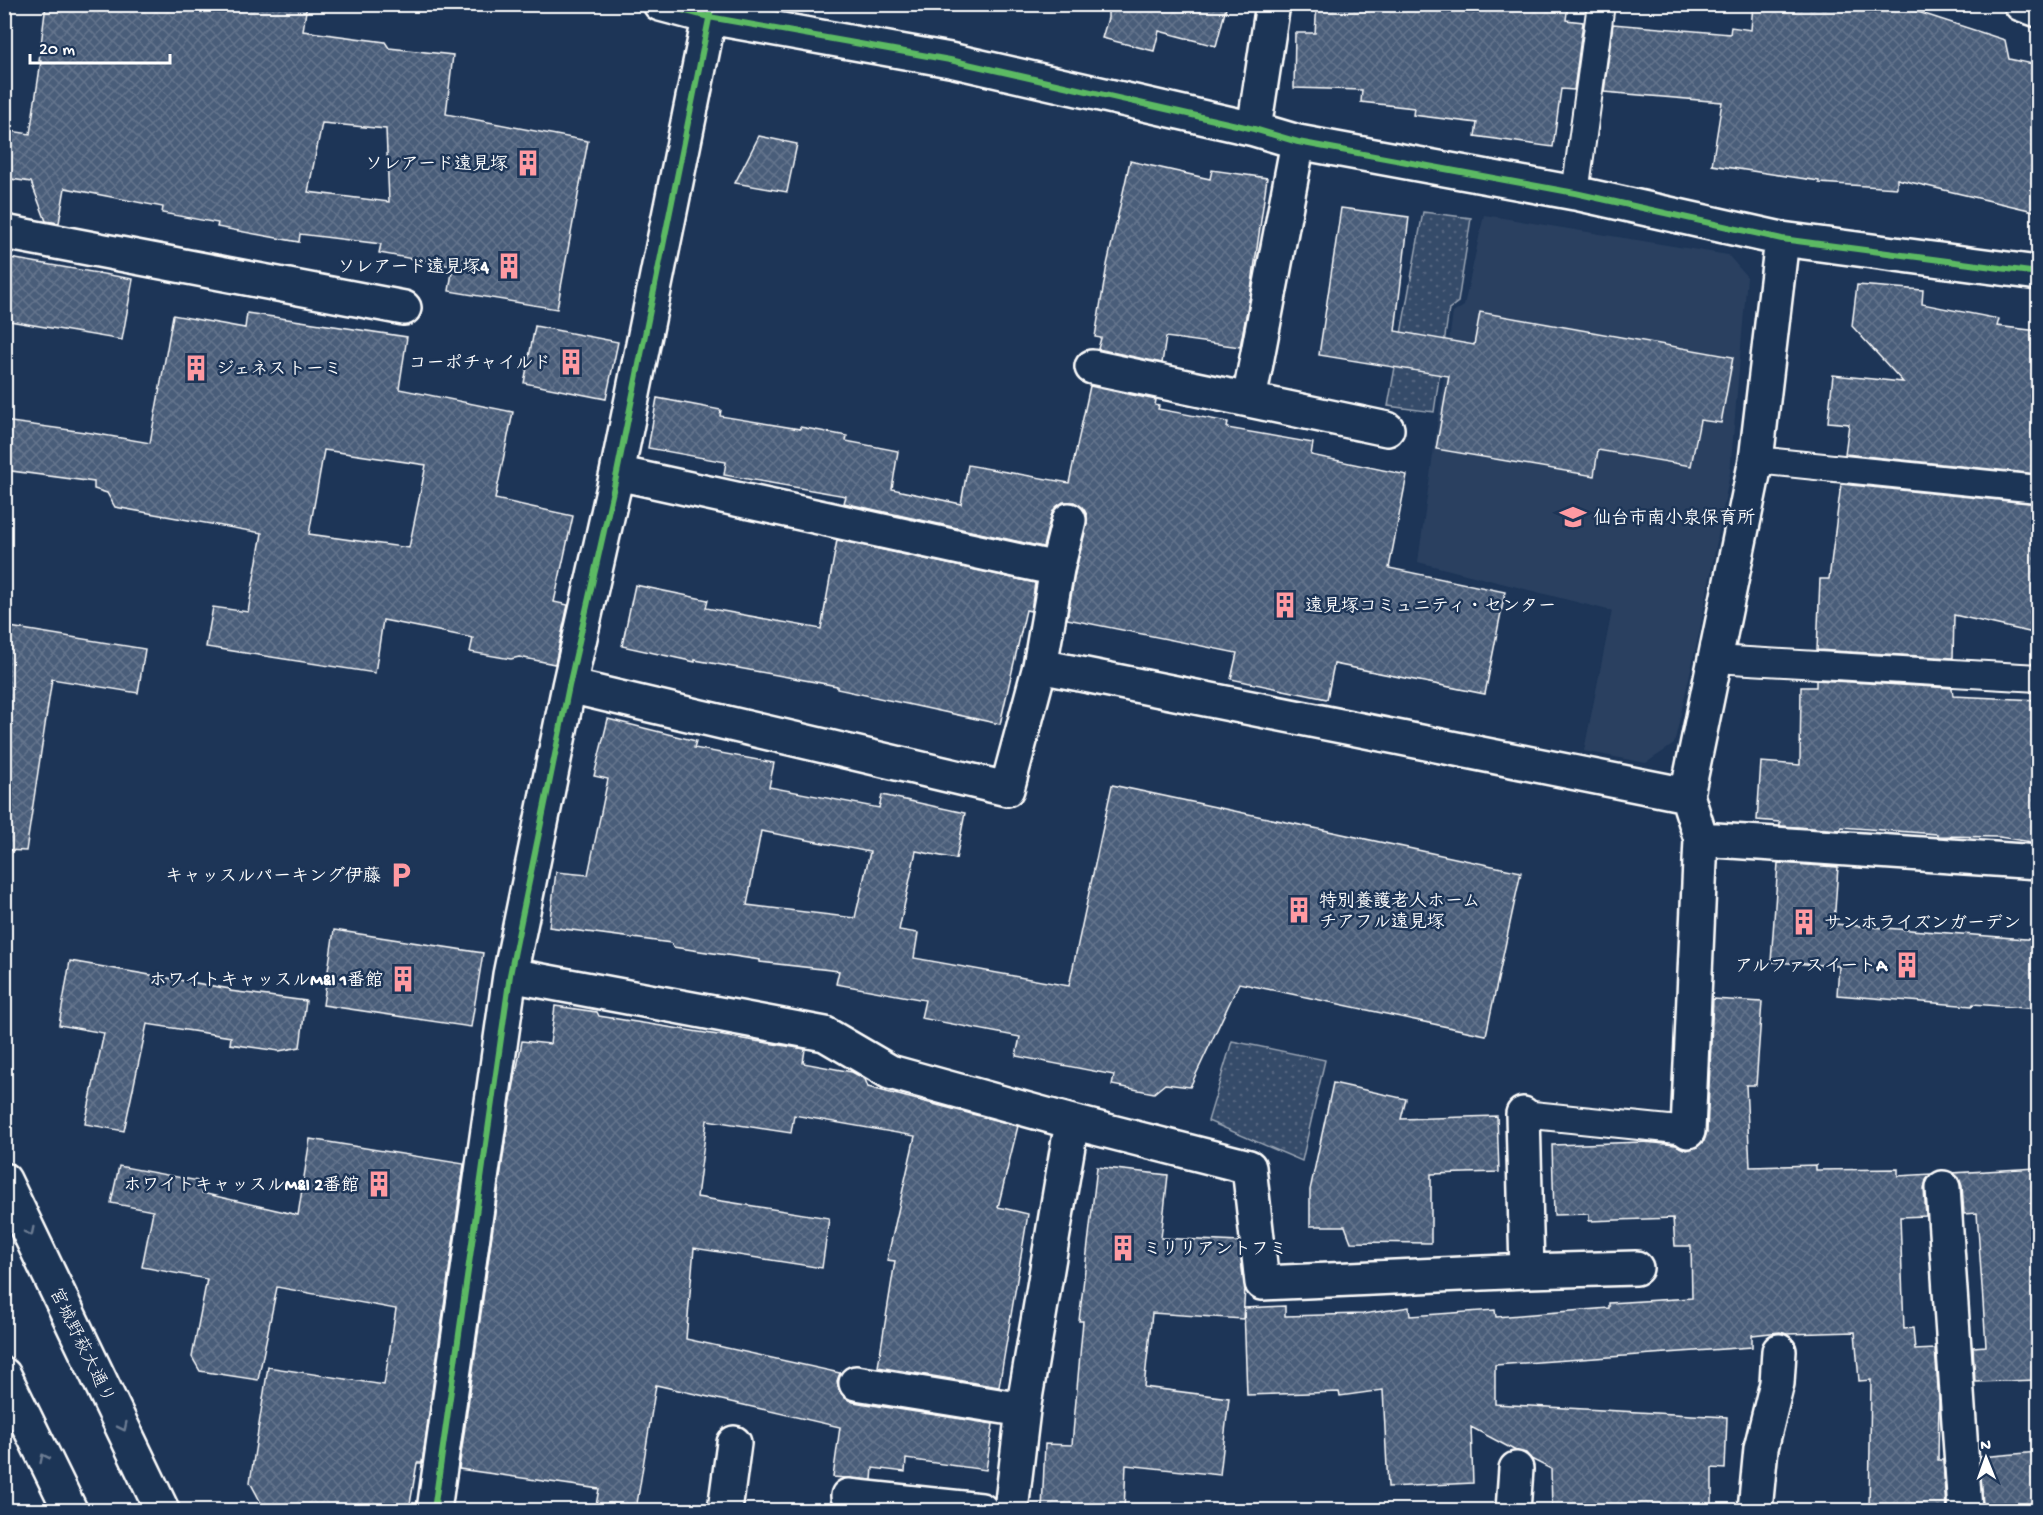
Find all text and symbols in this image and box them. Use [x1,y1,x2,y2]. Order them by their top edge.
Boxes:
scale bar [30,27,170,65]
text: 20 m [39,40,75,61]
building icon: ソレアード遠見塚 [513,148,543,178]
place label: ソレアード遠見塚 [365,154,508,176]
building icon: ソレアード遠見塚4 [494,251,524,281]
place label: ソレアード遠見塚4 [337,257,489,279]
building icon: コーポチャイルド [556,347,586,377]
building icon: ジェネストーミ [181,353,211,383]
place label: コーポチャイルド [408,354,551,375]
place label: ジェネストーミ [216,360,342,381]
school or university icon: 仙台市南小泉保育所 [1558,502,1588,532]
place label: 仙台市南小泉保育所 [1593,508,1755,530]
building icon: 遠見塚コミュニティ・センター [1270,590,1300,620]
place label: 遠見塚コミュニティ・センター [1305,596,1556,618]
parking icon: キャッスルパーキング伊藤 [386,860,416,890]
place label: キャッスルパーキング伊藤 [165,866,381,888]
place label: 特別養護老人ホーム チアフル遠見塚 [1319,890,1480,934]
building icon: 特別養護老人ホーム チアフル遠見塚 [1284,895,1314,925]
building icon: サンホライズンガーデン [1789,907,1819,937]
place label: サンホライズンガーデン [1824,914,2021,935]
building icon: アルファスイートA [1892,950,1922,980]
place label: アルファスイートA [1735,957,1888,978]
building icon: ホワイトキャッスルM&I 1番館 [388,964,418,994]
place label: ホワイトキャッスルM&I 1番館 [149,970,383,992]
building icon: ホワイトキャッスルM&I 2番館 [364,1169,394,1199]
place label: ホワイトキャッスルM&I 2番館 [123,1175,359,1197]
one-way arrow [22,1226,34,1237]
building icon: ミリリアントフミ [1108,1233,1138,1263]
place label: ミリリアントフミ [1143,1240,1287,1261]
street label: 宮城野萩大通り [44,1284,119,1407]
one-way arrow [115,1421,127,1432]
north arrow [1956,1428,2016,1488]
text: N [1980,1437,1992,1456]
one-way arrow [40,1453,52,1464]

